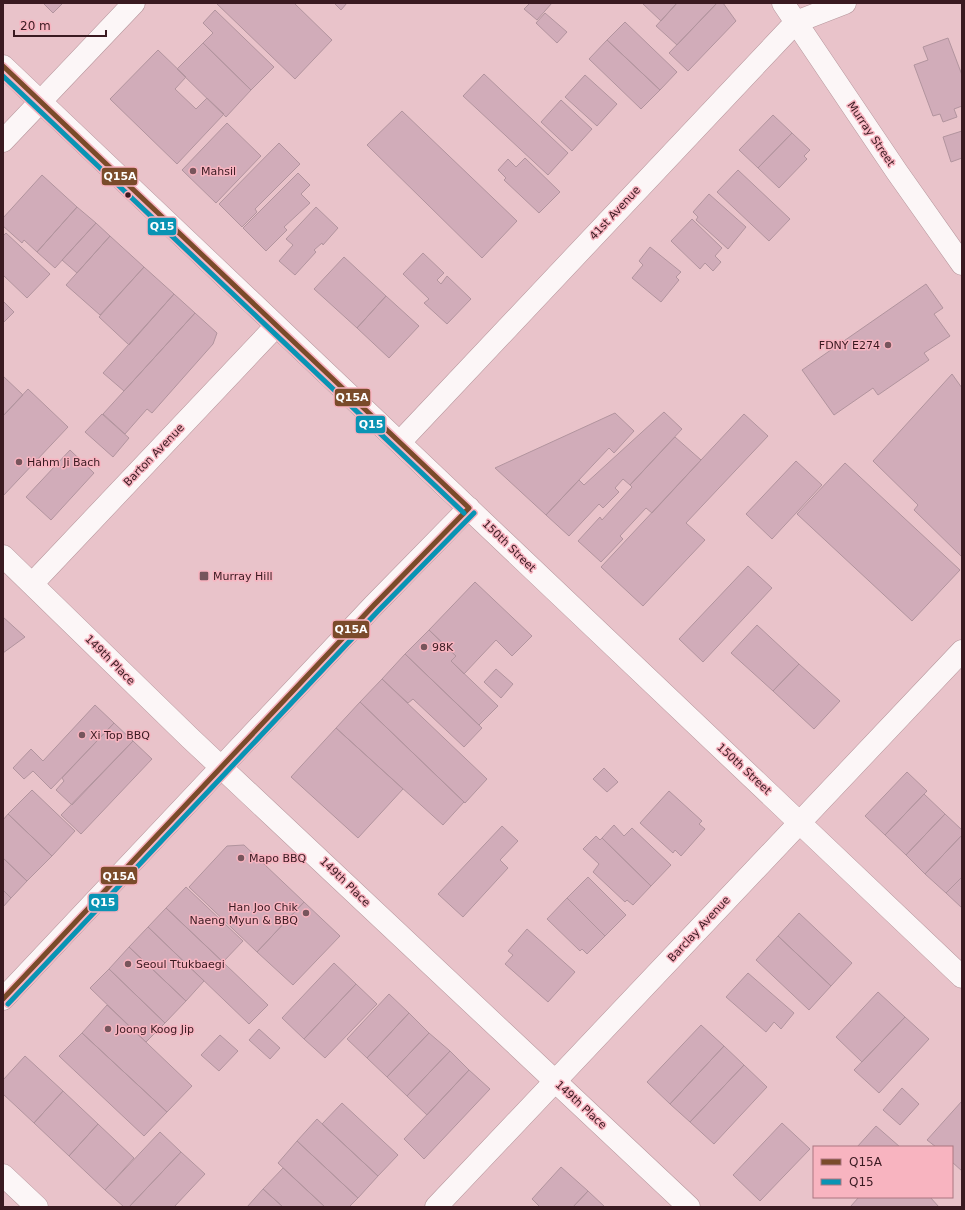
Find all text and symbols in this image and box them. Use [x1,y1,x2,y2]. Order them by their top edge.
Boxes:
scale bar [14,12,106,38]
text: 20 m [20,19,51,33]
street label: Murray Street [845,99,898,169]
place label: Mahsil [201,165,236,178]
marker: Mahsil [188,166,198,176]
line badge: Q15A [101,167,138,186]
text: Q15A [103,170,137,183]
street label: 41st Avenue [587,183,643,242]
unlabelled marker [123,190,133,200]
line badge: Q15 [147,217,177,236]
text: Q15 [150,220,174,233]
place label: FDNY E274 [819,339,880,352]
marker: FDNY E274 [883,340,893,350]
line badge: Q15A [334,388,371,407]
text: Q15A [335,391,369,404]
line badge: Q15 [355,415,386,434]
text: Q15 [359,418,383,431]
street label: Barton Avenue [121,421,187,489]
place label: Hahm Ji Bach [27,456,100,469]
marker: Hahm Ji Bach [14,457,24,467]
street label: 150th Street [480,517,539,575]
marker: Murray Hill [198,570,210,582]
place label: Murray Hill [213,570,273,583]
line badge: Q15A [332,620,370,639]
text: Q15A [334,623,368,636]
street label: 149th Place [82,632,138,688]
place label: 98K [432,641,454,654]
marker: 98K [419,642,429,652]
place label: Xi Top BBQ [90,729,150,742]
marker: Xi Top BBQ [77,730,87,740]
street label: 150th Street [714,741,774,798]
place label: Mapo BBQ [249,852,307,865]
marker: Mapo BBQ [236,853,246,863]
street label: 149th Place [317,855,373,909]
line badge: Q15A [100,866,138,885]
text: Q15A [102,870,136,883]
line badge: Q15 [88,893,119,912]
street label: Barclay Avenue [665,893,733,965]
text: Q15 [91,896,115,909]
place label: Han Joo Chik Naeng Myun & BBQ [190,901,299,927]
marker: Han Joo Chik Naeng Myun & BBQ [301,908,311,918]
place label: Seoul Ttukbaegi [136,958,225,971]
marker: Seoul Ttukbaegi [123,959,133,969]
place label: Joong Koog Jip [115,1023,194,1036]
marker: Joong Koog Jip [103,1024,113,1034]
street label: 149th Place [553,1078,609,1132]
legend [813,1146,953,1198]
text: Q15A [849,1155,883,1169]
text: Q15 [849,1175,874,1189]

